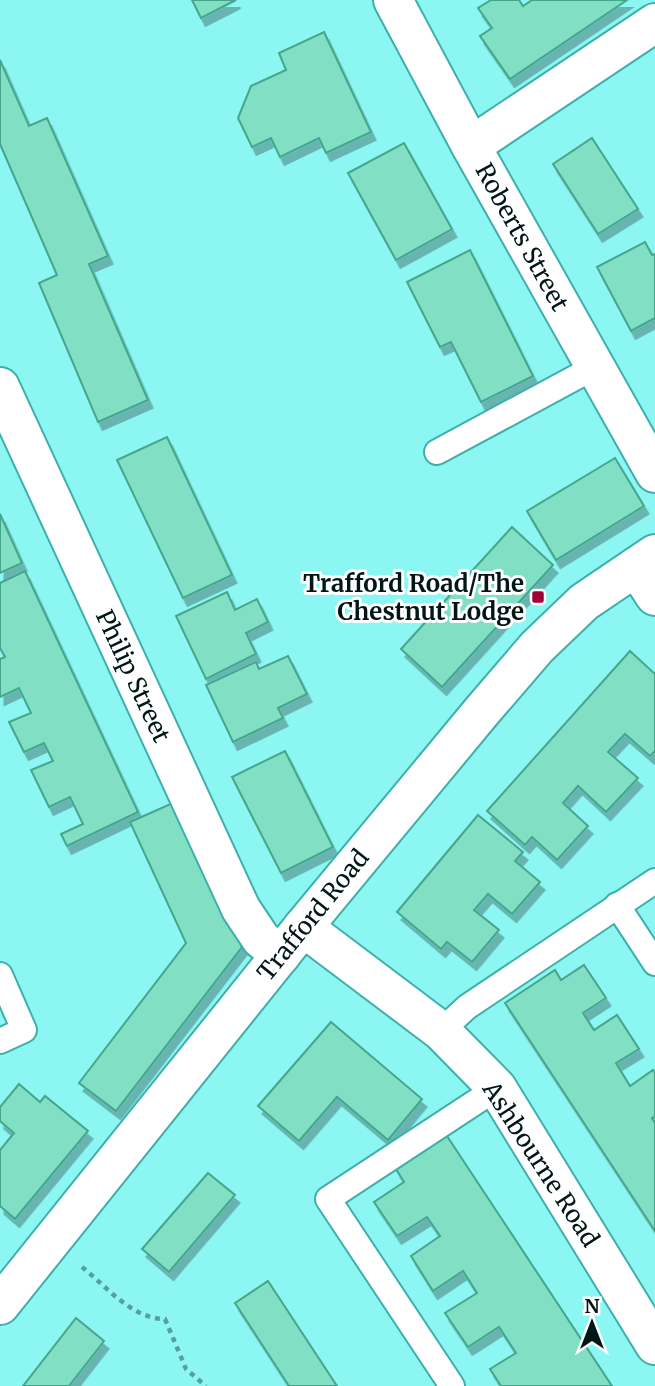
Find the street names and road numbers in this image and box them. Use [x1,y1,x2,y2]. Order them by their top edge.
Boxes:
street label: Roberts Street [469,158,576,317]
street label: Philip Street [89,605,177,748]
street label: Trafford Road [250,843,376,987]
street label: Ashbourne Road [475,1075,606,1253]

